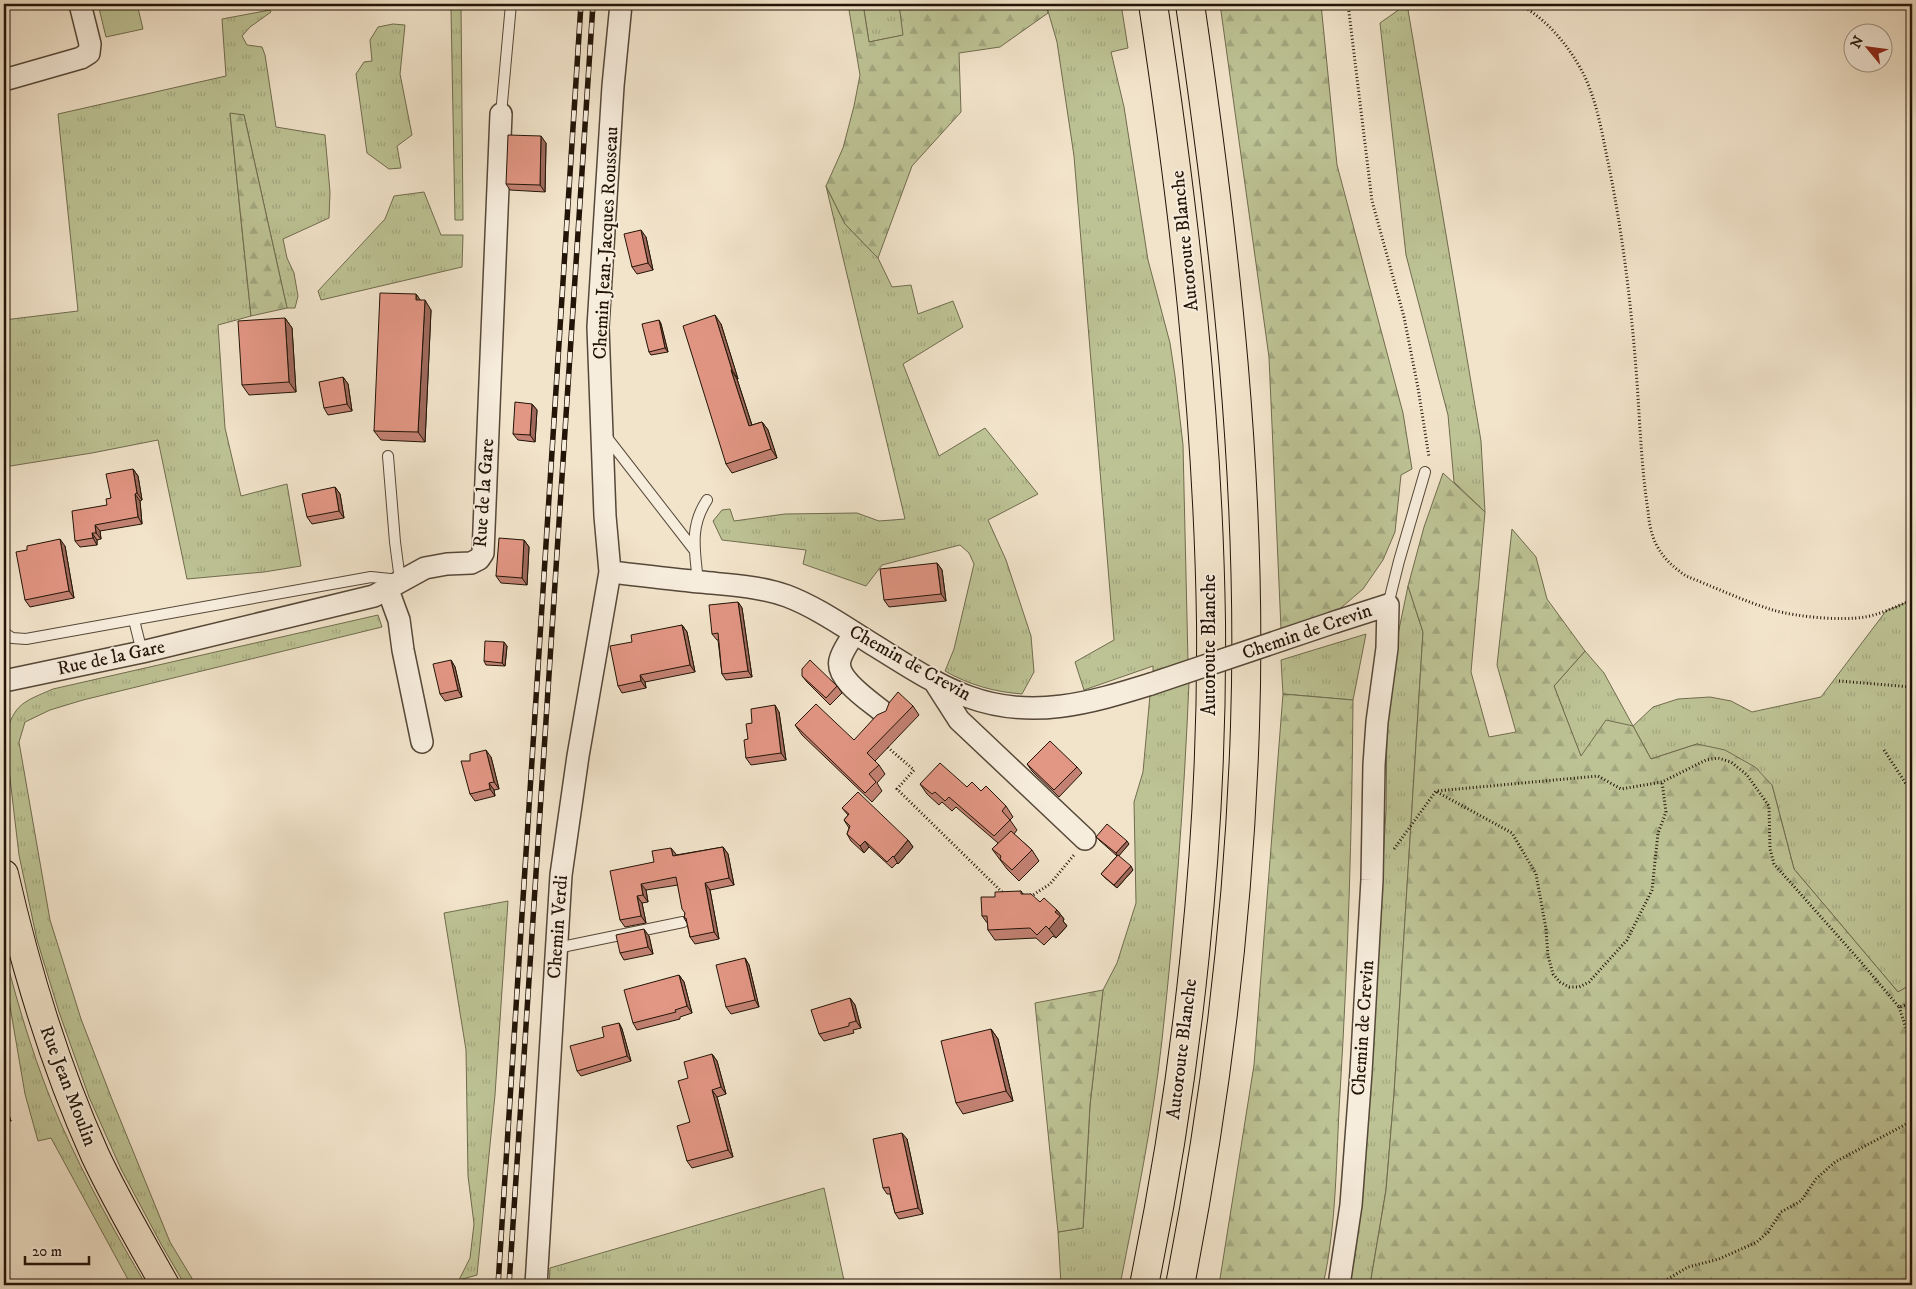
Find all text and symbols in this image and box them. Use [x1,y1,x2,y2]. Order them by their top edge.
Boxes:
north arrow [1844,22,1894,72]
text: N [1847,32,1868,52]
street label: Chemin Jean-Jacques Rousseau [588,126,625,360]
street label: Autoroute Blanche [1166,169,1204,313]
street label: Rue de la Gare [469,438,499,548]
street label: Autoroute Blanche [1198,574,1221,716]
street label: Chemin de Crevin [1239,599,1375,665]
street label: Chemin de Crevin [845,620,975,706]
street label: Rue de la Gare [55,635,167,681]
street label: Chemin Verdi [543,874,573,980]
street label: Chemin de Crevin [1347,959,1379,1096]
street label: Autoroute Blanche [1162,977,1202,1121]
street label: Rue Jean Moulin [35,1023,102,1149]
scale bar [25,1234,89,1266]
text: 20 m [32,1242,62,1261]

